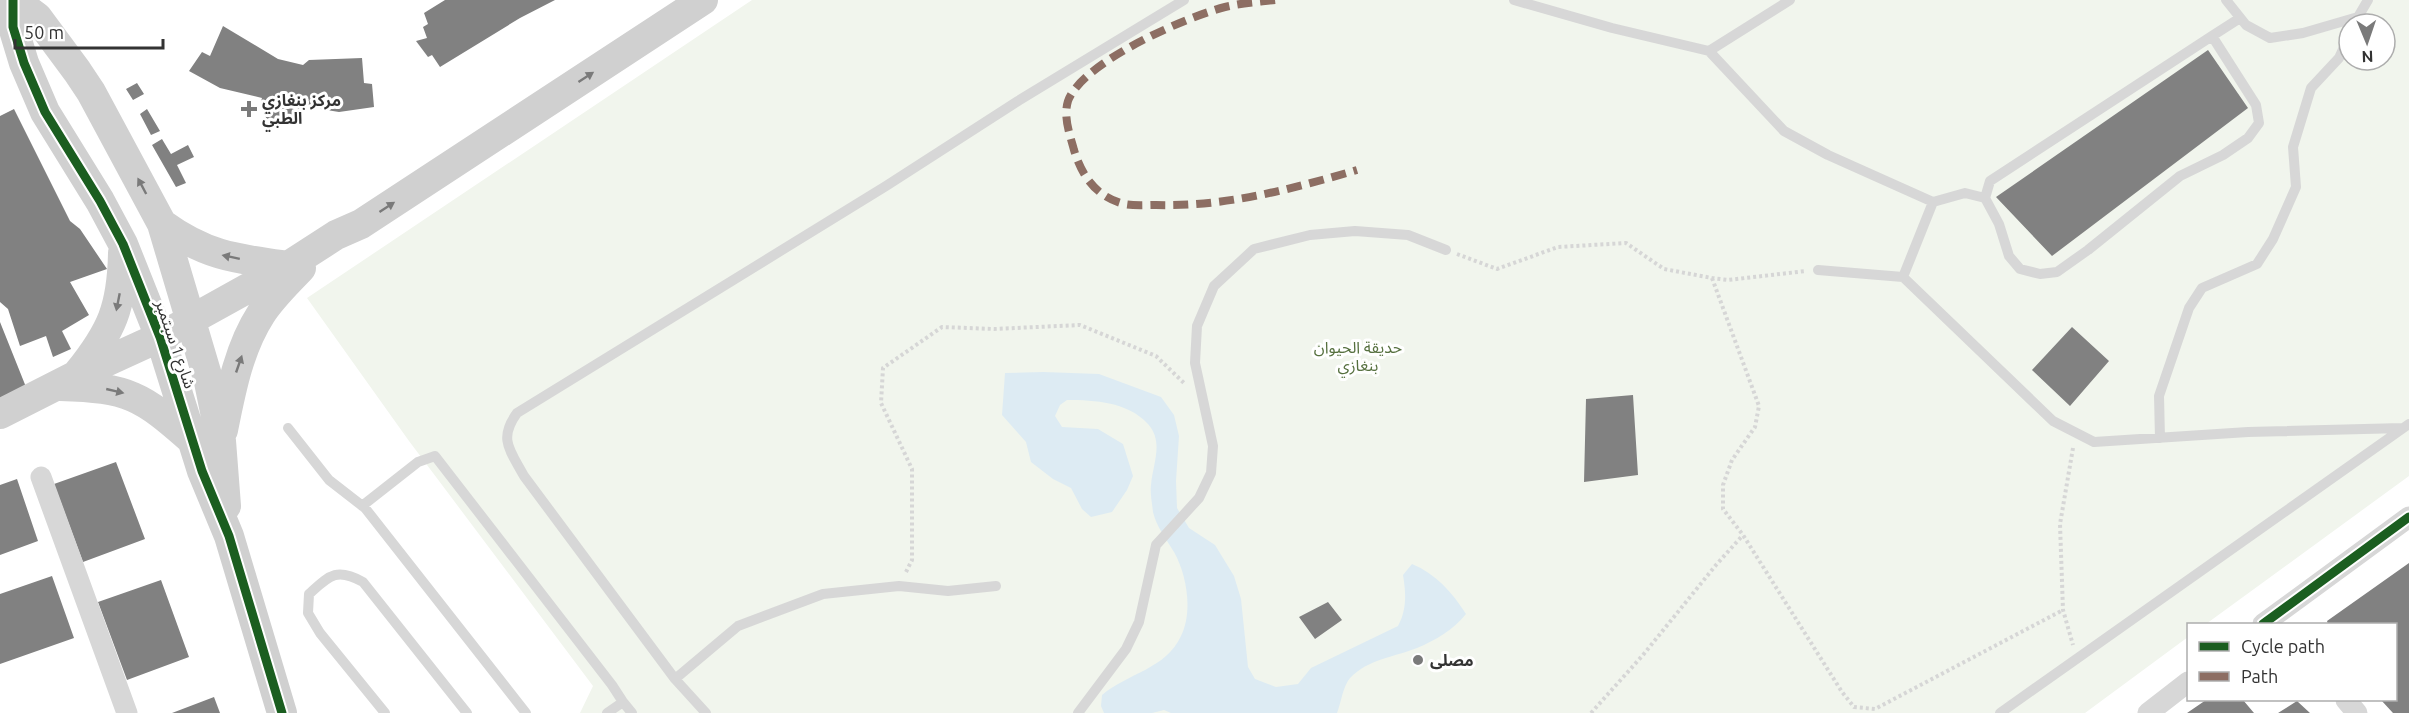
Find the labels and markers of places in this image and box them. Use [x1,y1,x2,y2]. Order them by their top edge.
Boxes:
place label: مركز بنغازي الطبي [262,91,341,132]
marker: مركز بنغازي الطبي [240,100,258,118]
place label: مصلى [1430,651,1474,670]
marker: مصلى [1411,653,1425,667]

